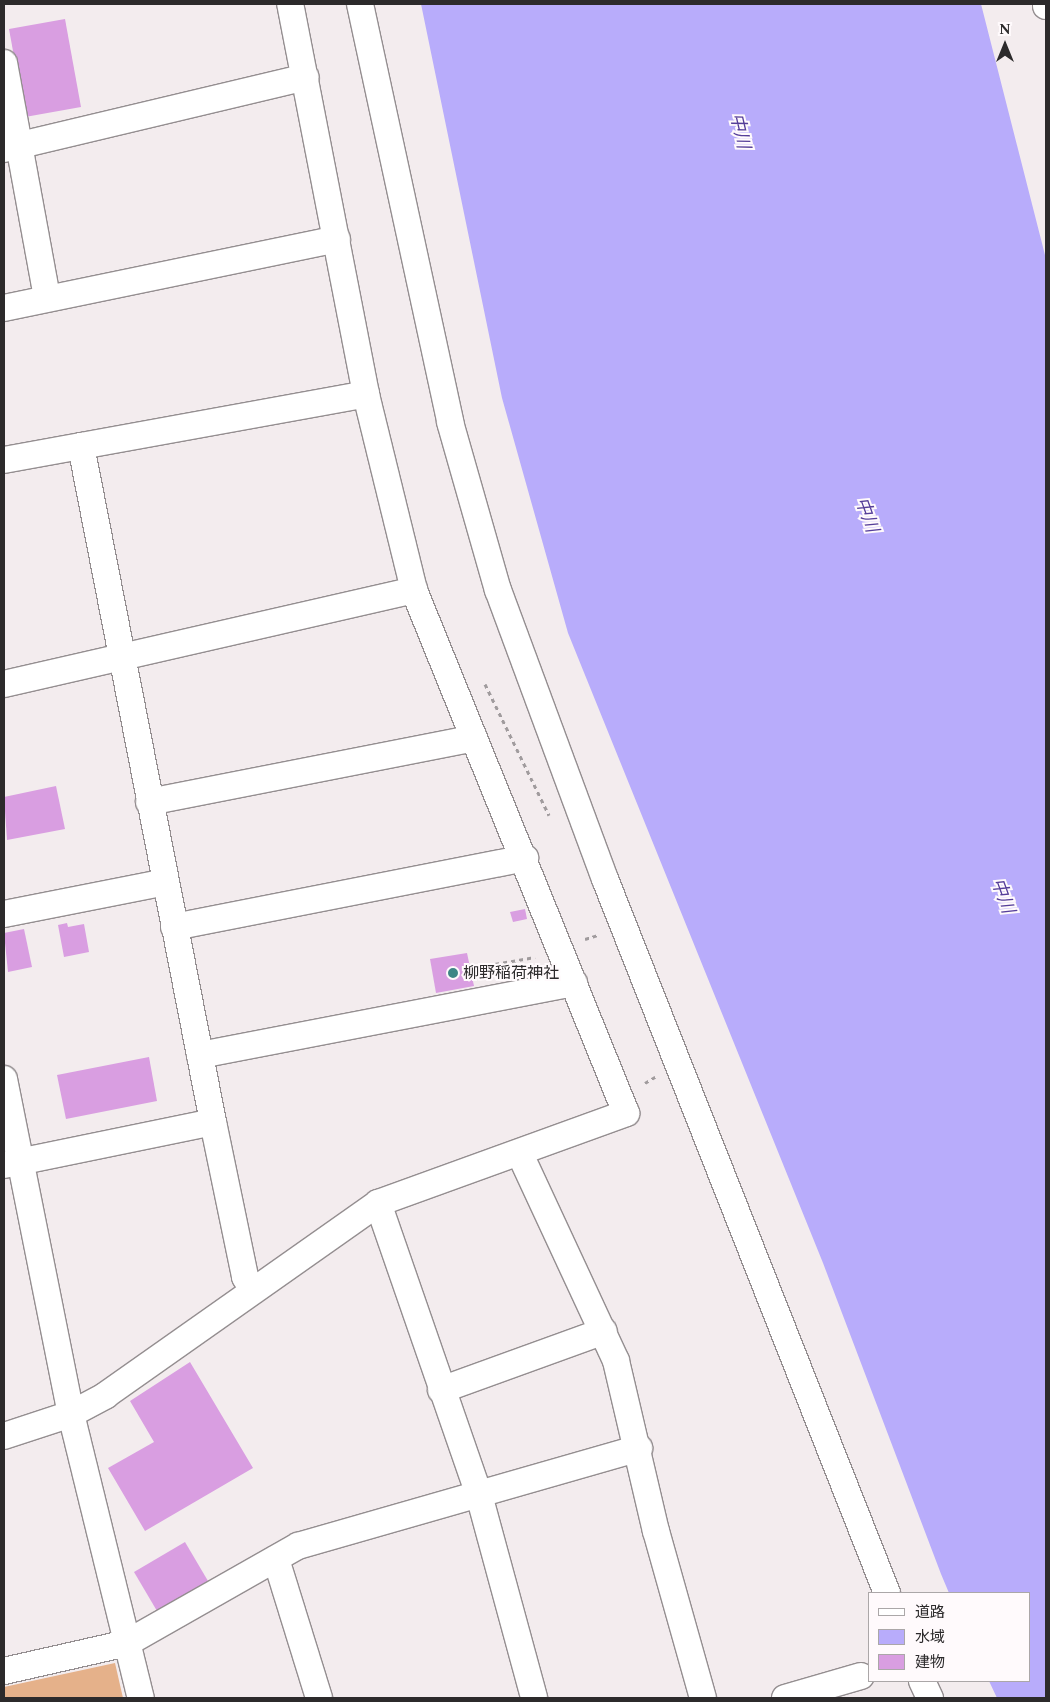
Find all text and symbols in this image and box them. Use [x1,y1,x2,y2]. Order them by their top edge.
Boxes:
text: N [999,19,1011,40]
north arrow [980,20,1030,70]
water label: 中川 [724,111,754,151]
water label: 中川 [850,494,882,536]
water label: 中川 [986,875,1018,917]
place label: 柳野稲荷神社 [463,963,559,983]
marker: 柳野稲荷神社 [447,967,459,979]
legend [868,1592,1030,1682]
text: 道路 [915,1601,945,1624]
text: 水域 [915,1626,945,1649]
text: 建物 [915,1651,945,1674]

